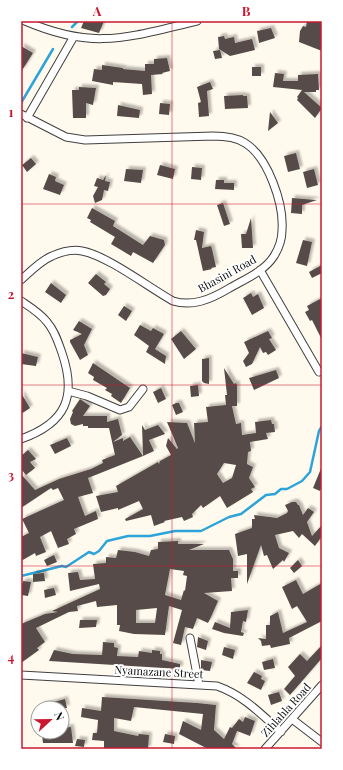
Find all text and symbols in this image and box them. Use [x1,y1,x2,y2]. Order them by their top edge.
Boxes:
text: A [92,2,102,19]
text: B [242,2,251,19]
text: 1 [9,103,14,120]
street label: Bhasini Road [195,251,259,296]
text: 2 [8,285,15,302]
text: 3 [8,466,14,483]
text: 4 [8,648,15,665]
street label: Nyamazane Street [114,662,204,681]
street label: Zihlahla Road [257,679,314,740]
north arrow [30,700,70,740]
text: N [51,710,68,723]

